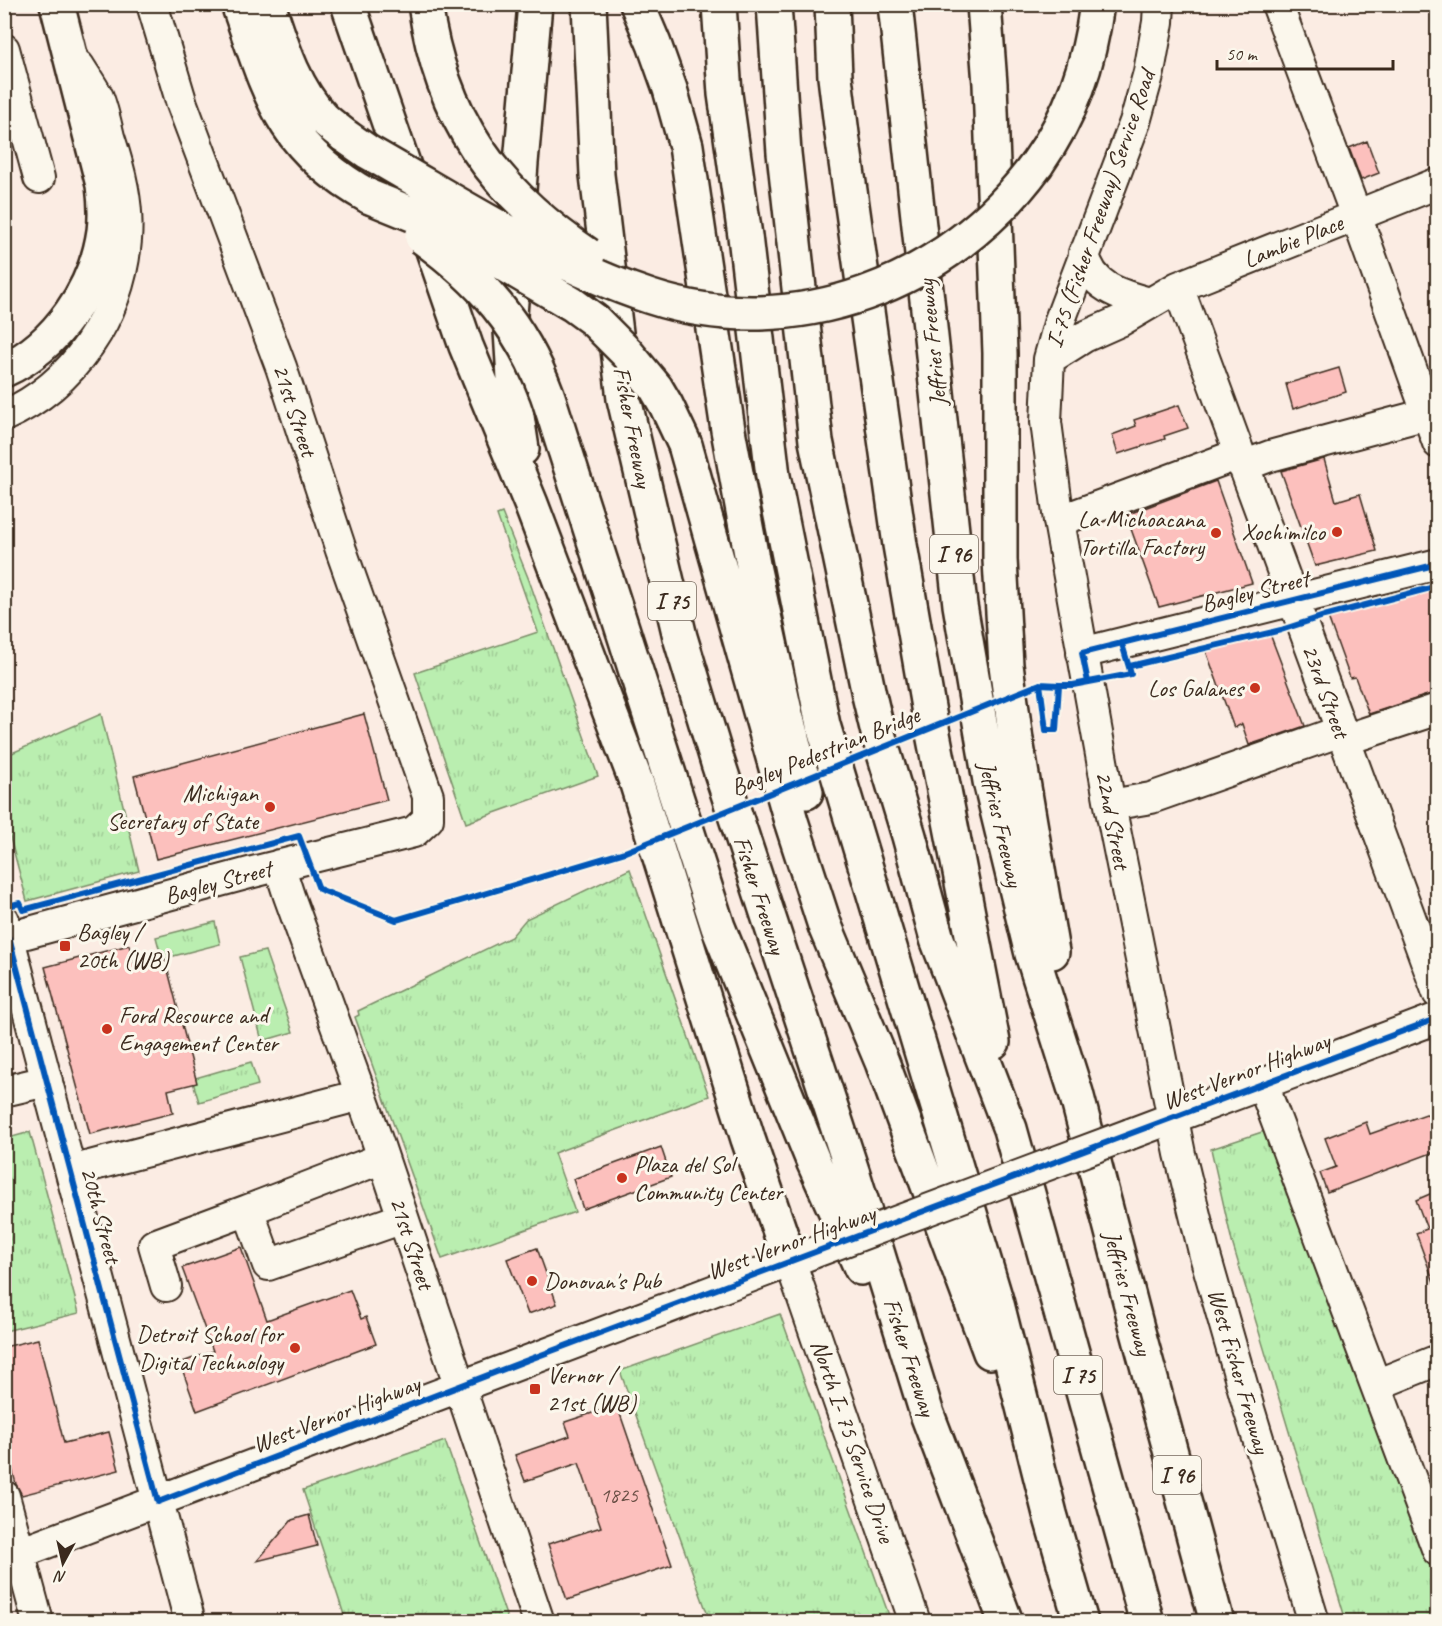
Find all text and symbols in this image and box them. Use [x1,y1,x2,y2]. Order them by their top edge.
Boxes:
scale bar [1217,33,1392,71]
text: 50 m [1226,43,1259,65]
street label: I-75 (Fisher Freeway) Service Road [1038,63,1163,352]
street label: Lambie Place [1239,207,1349,275]
street label: Jeffries Freeway [910,276,954,409]
street label: 21st Street [266,360,325,462]
street label: Fisher Freeway [607,364,660,492]
place label: La Michoacana Tortilla Factory [1078,504,1206,562]
place label: Xochimilco [1241,517,1327,547]
marker: Xochimilco [1330,525,1344,539]
marker: La Michoacana Tortilla Factory [1209,526,1223,540]
road number: I 96 [930,535,978,573]
street label: Bagley Street [1198,562,1315,619]
road number: I 75 [648,582,696,620]
street label: 23rd Street [1295,640,1357,744]
place label: Los Galanes [1148,673,1246,703]
marker: Los Galanes [1248,681,1262,695]
street label: Bagley Pedestrian Bridge [726,699,926,802]
street label: Jeffries Freeway [972,758,1030,891]
street label: 22nd Street [1089,768,1138,874]
place label: Michigan Secretary of State [107,778,260,836]
marker: Michigan Secretary of State [263,800,277,814]
street label: Fisher Freeway [727,832,794,959]
street label: Bagley Street [161,853,278,911]
place label: Bagley / 20th (WB) [77,917,170,975]
marker: Bagley / 20th (WB) [58,939,72,953]
place label: Ford Resource and Engagement Center [119,1000,280,1058]
marker: Ford Resource and Engagement Center [100,1022,114,1036]
street label: West Vernor Highway [1158,1025,1335,1117]
place label: Plaza del Sol Community Center [634,1149,785,1207]
street label: 20th Street [74,1164,129,1268]
marker: Plaza del Sol Community Center [615,1171,629,1185]
street label: 21st Street [383,1193,442,1295]
street label: West Vernor Highway [703,1197,881,1286]
street label: Jeffries Freeway [1097,1227,1159,1360]
place label: Donovan's Pub [544,1266,663,1296]
marker: Donovan's Pub [525,1274,539,1288]
street label: West Fisher Freeway [1201,1285,1277,1459]
street label: Fisher Freeway [877,1294,944,1421]
place label: Detroit School for Digital Technology [136,1319,285,1377]
street label: North I- 75 Service Drive [804,1336,902,1548]
marker: Detroit School for Digital Technology [288,1341,302,1355]
road number: I 75 [1054,1356,1102,1394]
place label: Vernor / 21st (WB) [547,1360,637,1418]
street label: West Vernor Highway [248,1368,425,1460]
marker: Vernor / 21st (WB) [528,1382,542,1396]
road number: I 96 [1153,1456,1201,1494]
house number: 1825 [600,1482,639,1508]
north arrow [33,1533,93,1593]
text: N [52,1566,67,1587]

